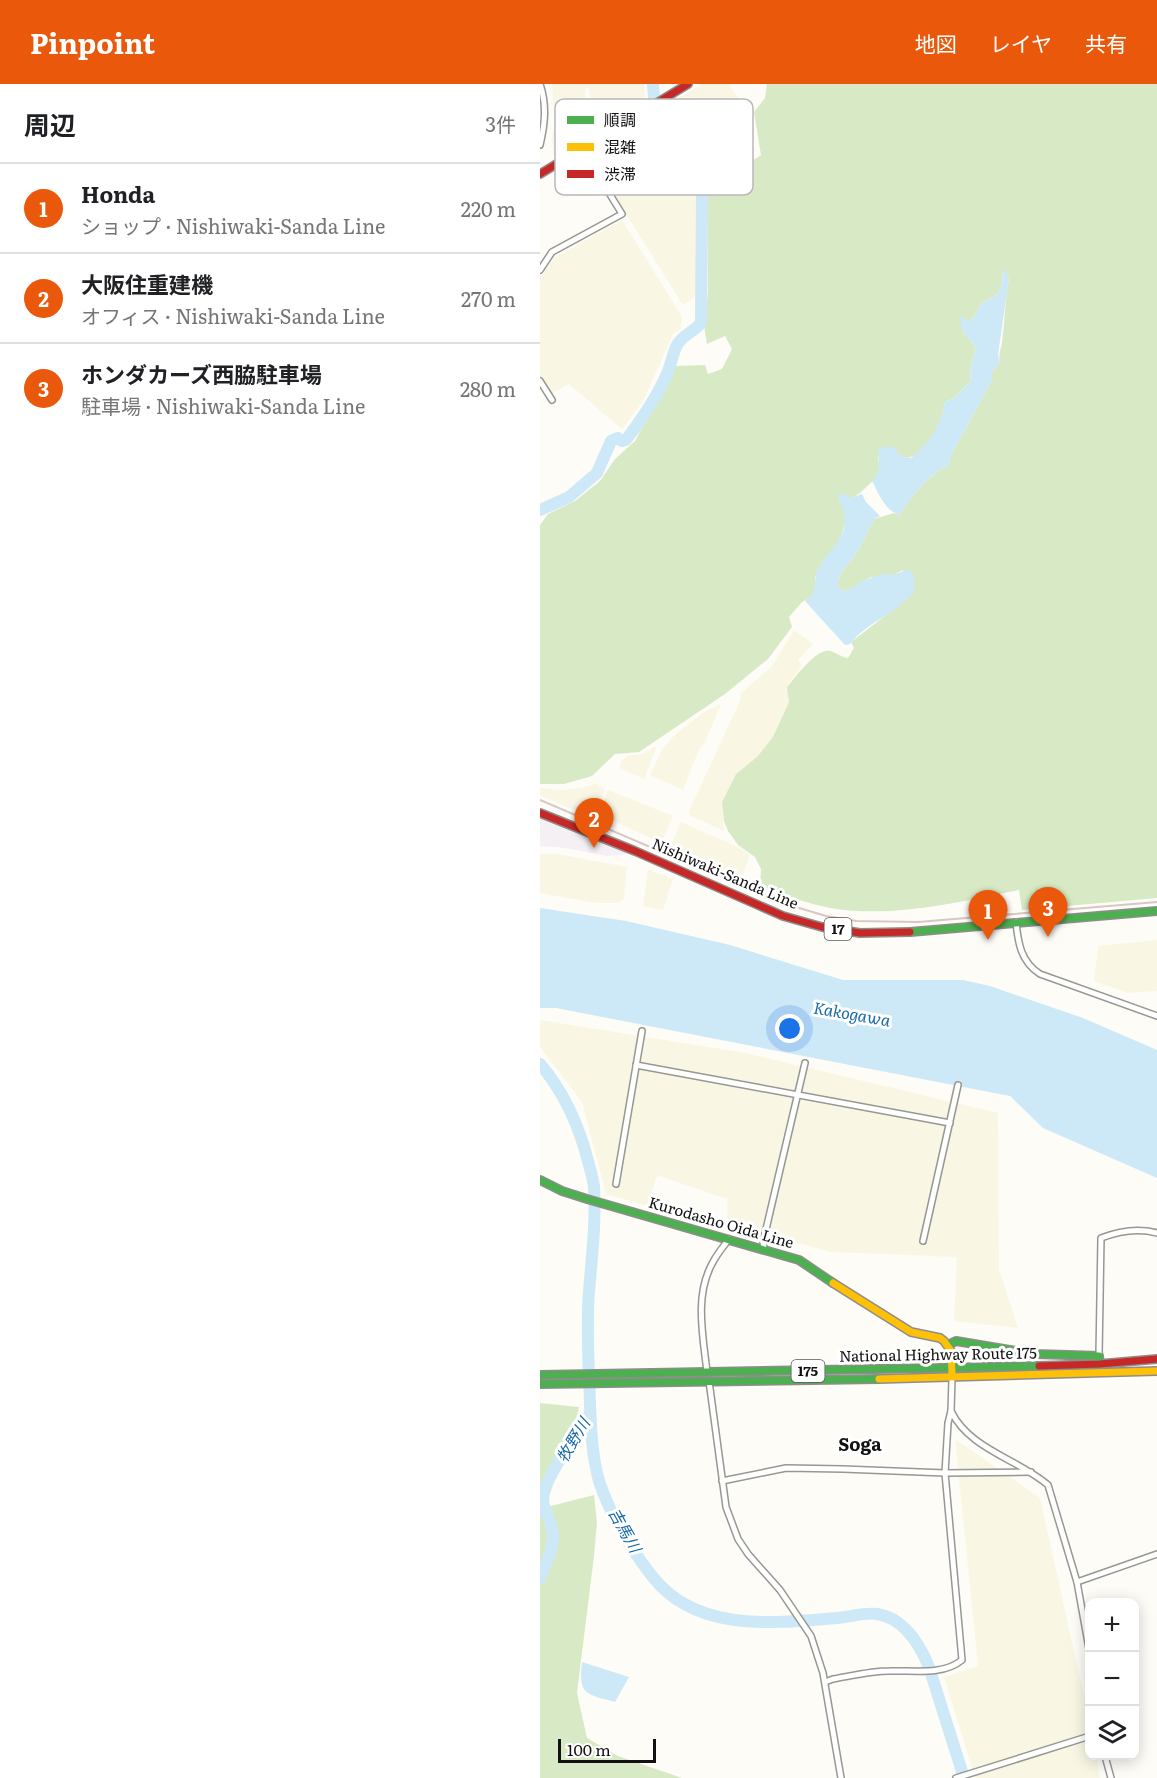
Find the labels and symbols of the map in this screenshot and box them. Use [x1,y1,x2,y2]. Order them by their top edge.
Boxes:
legend [555,99,753,195]
text: 順調 [604,107,636,131]
text: 混雑 [604,134,636,158]
text: 渋滞 [604,161,636,185]
pin: 2 [574,798,614,848]
street label: Nishiwaki-Sanda Line [649,831,803,914]
pin: 3 [1028,888,1068,937]
pin: 1 [968,890,1008,940]
road number: 17 [824,918,852,940]
water label: Kakogawa [812,994,893,1032]
your location [775,1014,804,1043]
street label: Kurodasho Oida Line [646,1190,797,1253]
street label: National Highway Route 175 [839,1340,1037,1367]
road number: 175 [792,1360,824,1382]
water label: 牧野川 [549,1411,596,1466]
district label: Soga [838,1430,882,1457]
water label: 吉馬川 [604,1503,649,1558]
scale bar [558,1736,656,1764]

